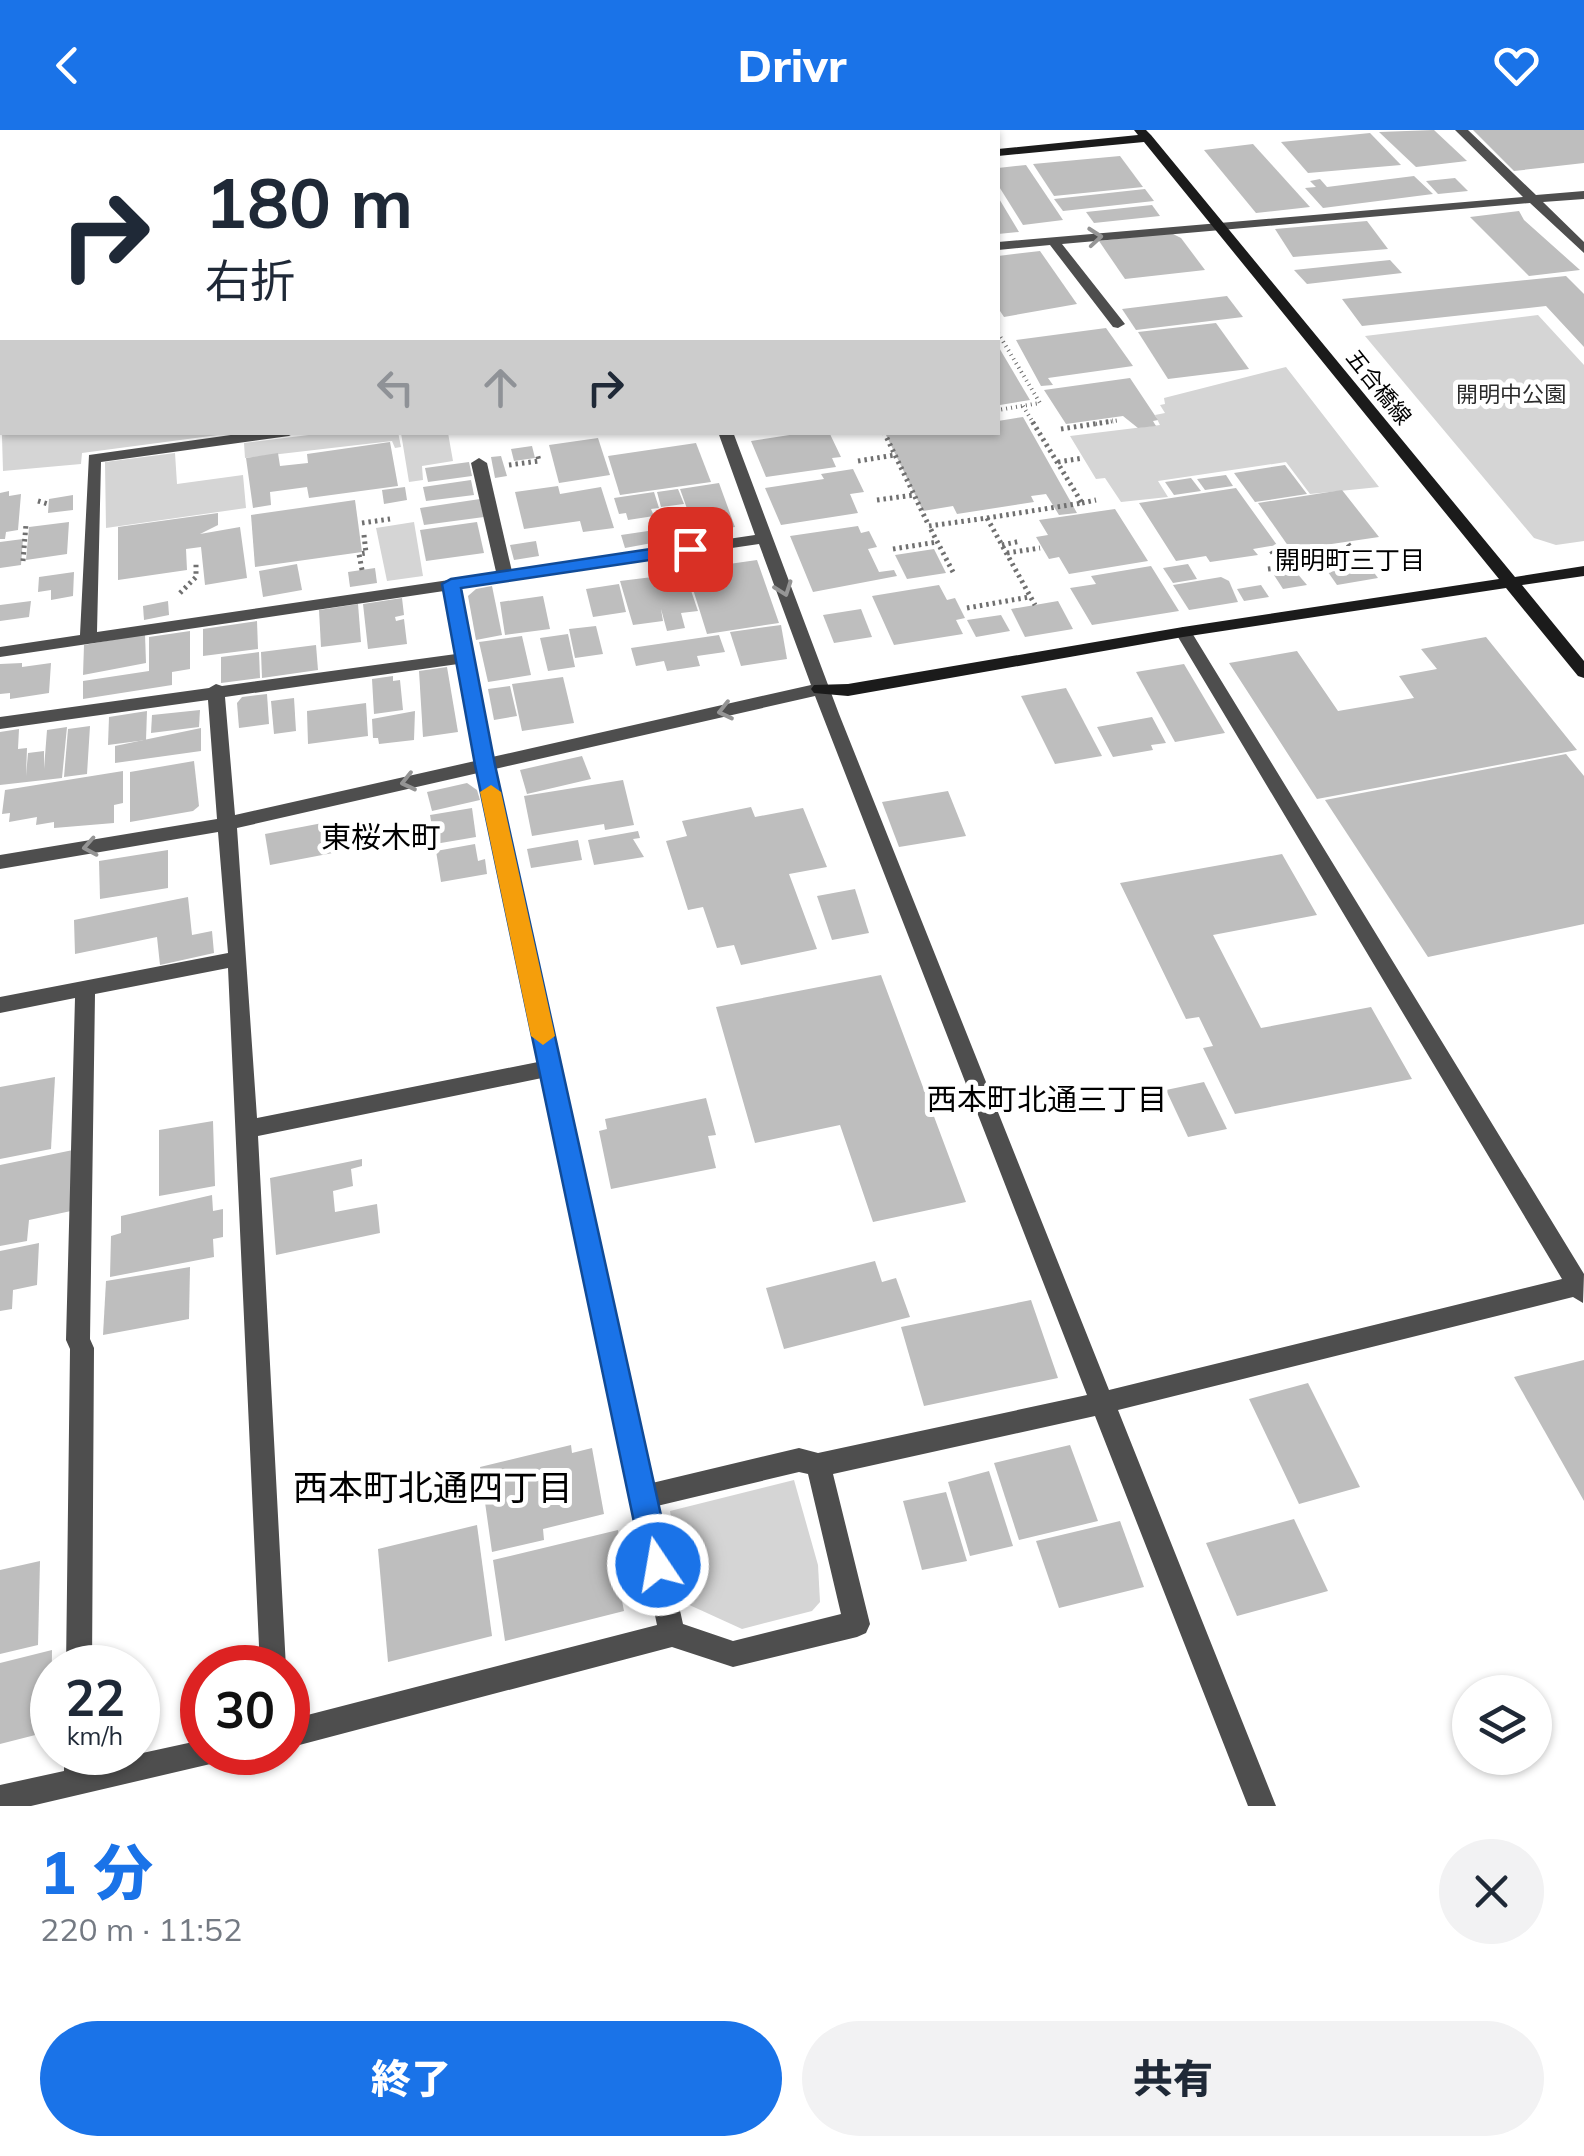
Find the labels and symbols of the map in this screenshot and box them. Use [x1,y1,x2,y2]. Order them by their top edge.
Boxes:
one-way arrow [1087,226,1103,248]
street label: 五合橋線 [1340,344,1418,430]
park label: 開明中公園 [1456,380,1566,408]
pin [648,507,733,592]
district label: 開明町三丁目 [1275,544,1425,575]
one-way arrow [772,580,793,597]
one-way arrow [717,699,734,720]
one-way arrow [400,771,417,792]
district label: 東桜木町 [321,818,441,856]
one-way arrow [82,836,98,857]
district label: 西本町北通三丁目 [927,1080,1167,1118]
district label: 西本町北通四丁目 [293,1465,573,1509]
position arrow [606,1513,710,1617]
speed limit sign: 30 [180,1645,310,1775]

